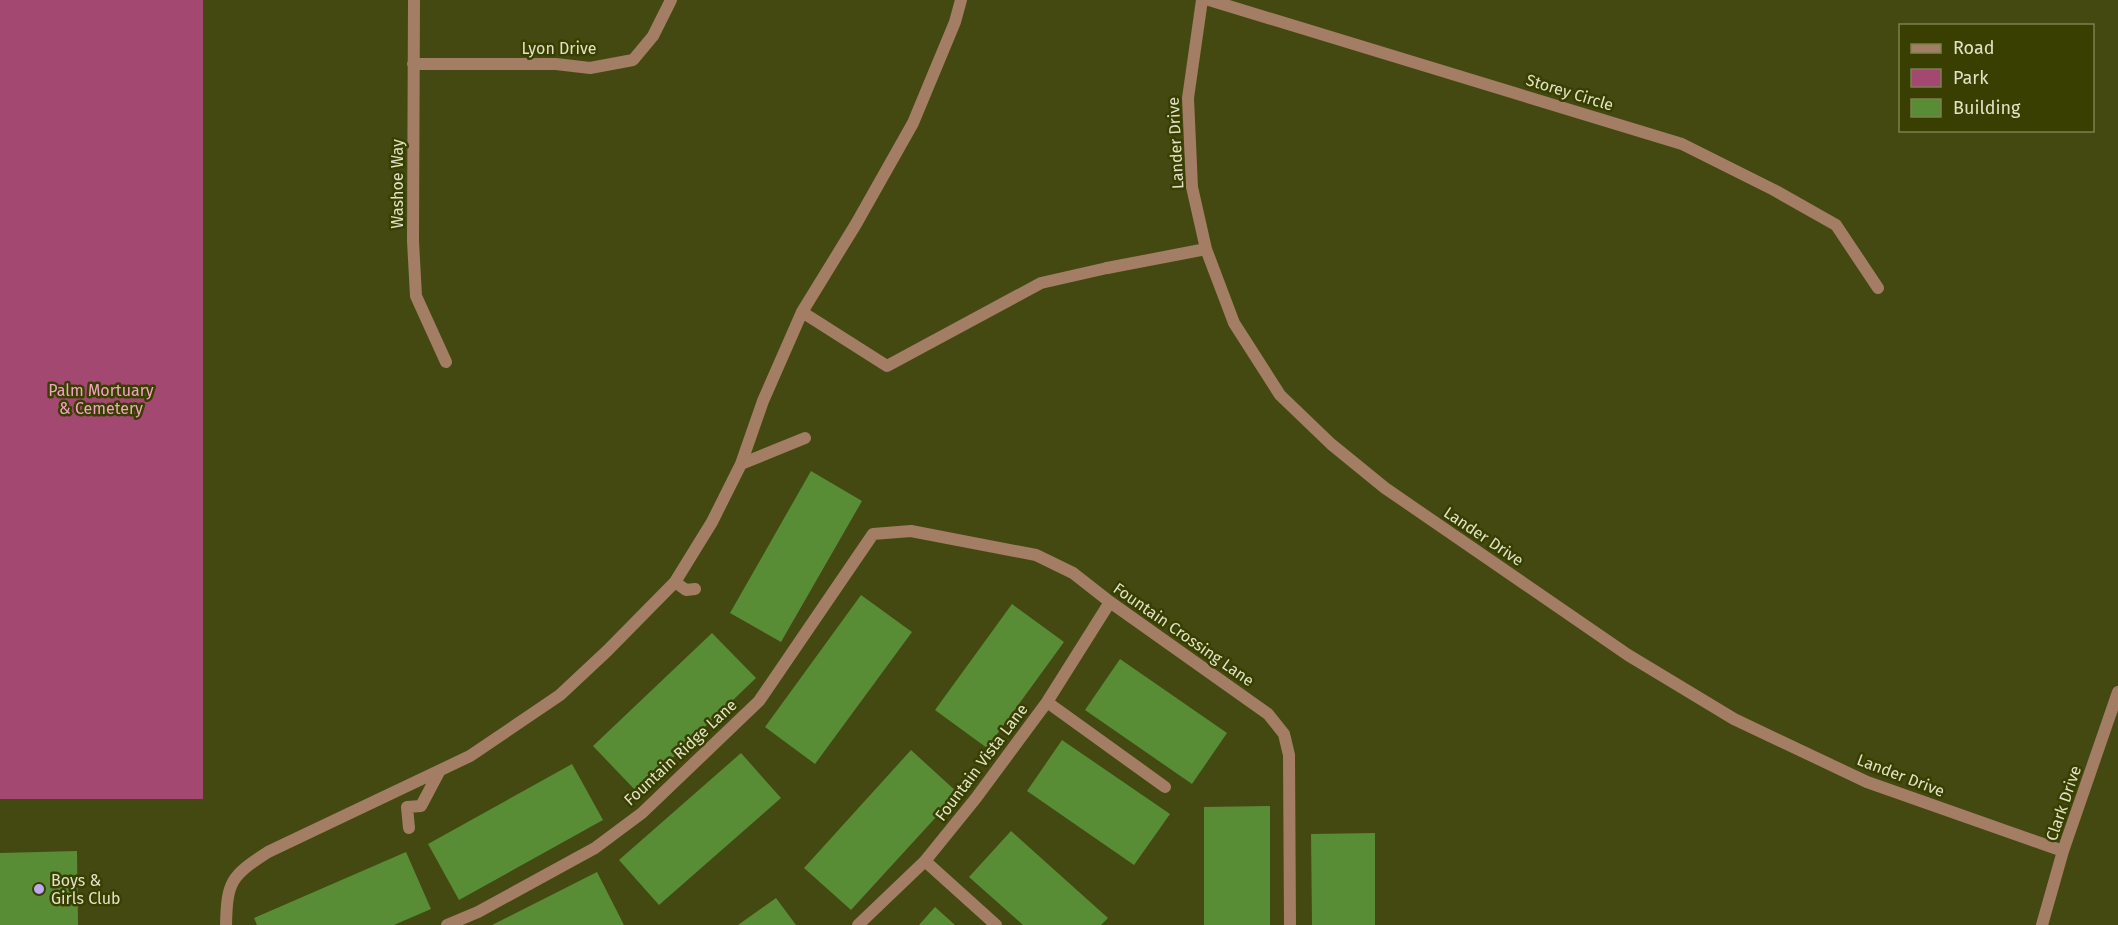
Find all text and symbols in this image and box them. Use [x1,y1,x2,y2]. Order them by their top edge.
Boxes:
legend [1899,24,2094,132]
text: Road [1953,37,1995,59]
street label: Lyon Drive [521,39,597,58]
text: Park [1953,67,1989,89]
street label: Storey Circle [1524,70,1616,115]
street label: Lander Drive [1164,96,1187,189]
text: Building [1953,97,2021,119]
street label: Washoe Way [388,139,407,229]
park label: Palm Mortuary & Cemetery [48,381,154,418]
street label: Lander Drive [1440,503,1527,570]
street label: Fountain Crossing Lane [1110,579,1258,690]
street label: Fountain Ridge Lane [620,695,741,810]
street label: Fountain Vista Lane [931,700,1032,825]
street label: Lander Drive [1854,750,1947,801]
street label: Clark Drive [2042,763,2085,843]
place label: Boys & Girls Club [51,871,121,908]
marker: Boys & Girls Club [32,882,46,896]

